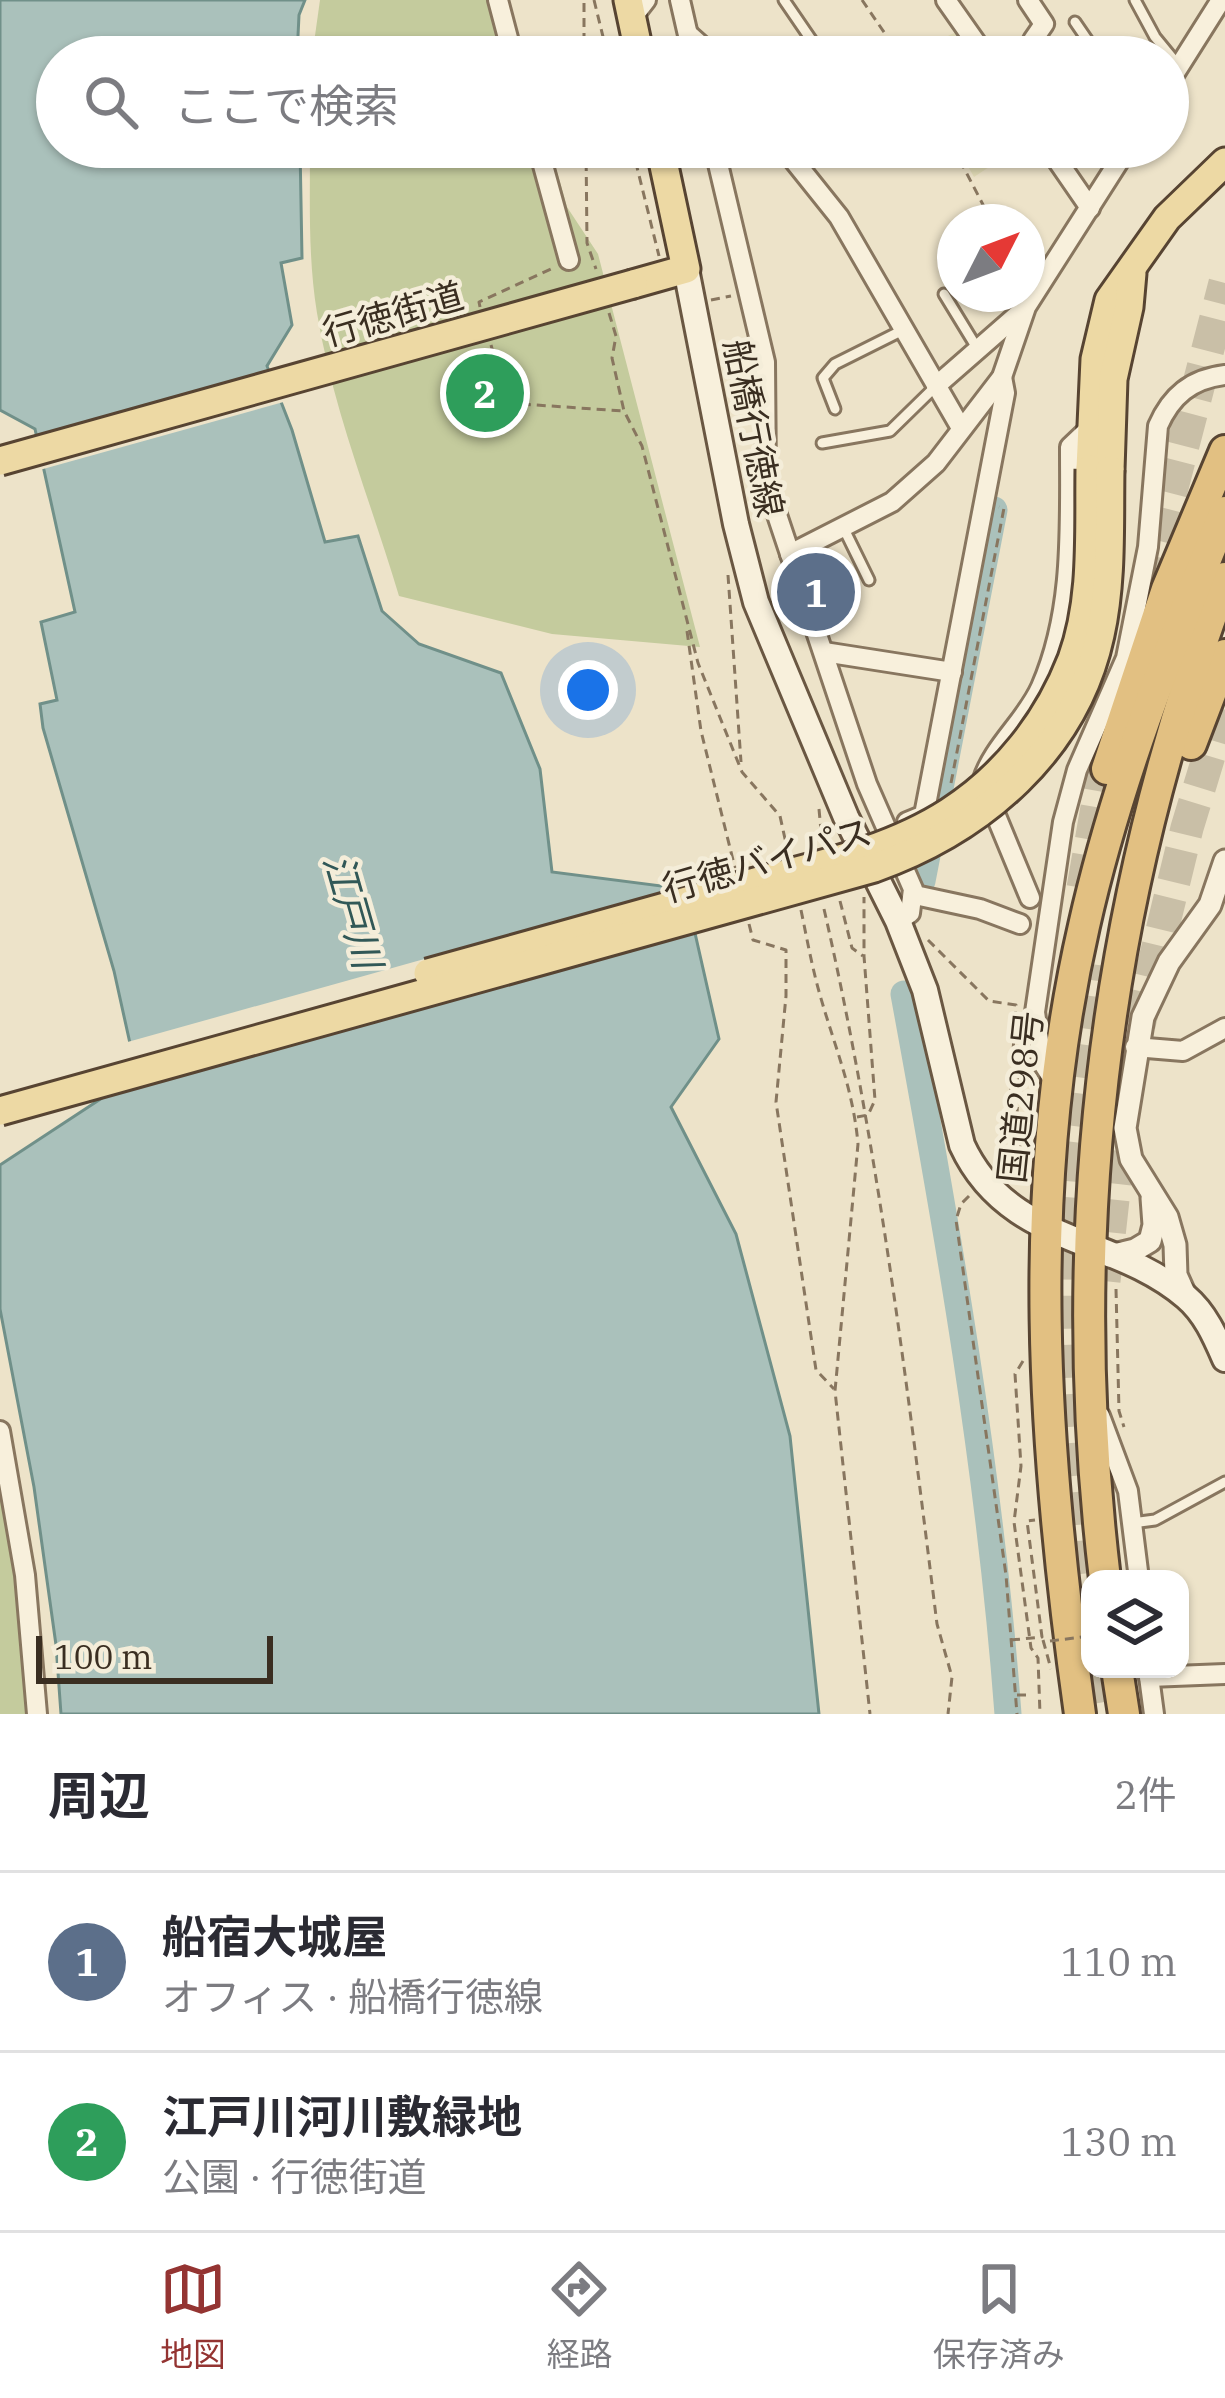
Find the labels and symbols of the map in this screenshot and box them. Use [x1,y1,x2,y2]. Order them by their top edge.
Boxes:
north arrow [937,204,1045,312]
street label: 行徳街道 [317,271,469,356]
street label: 船橋行徳線 [714,335,795,521]
pin: 2 [446,348,524,438]
pin: 1 [777,547,855,637]
your location [558,660,618,720]
street label: 行徳バイパス [657,807,877,912]
water label: 江戸川 [313,848,395,978]
street label: 国道298号 [987,1009,1052,1185]
scale bar [36,1630,273,1683]

